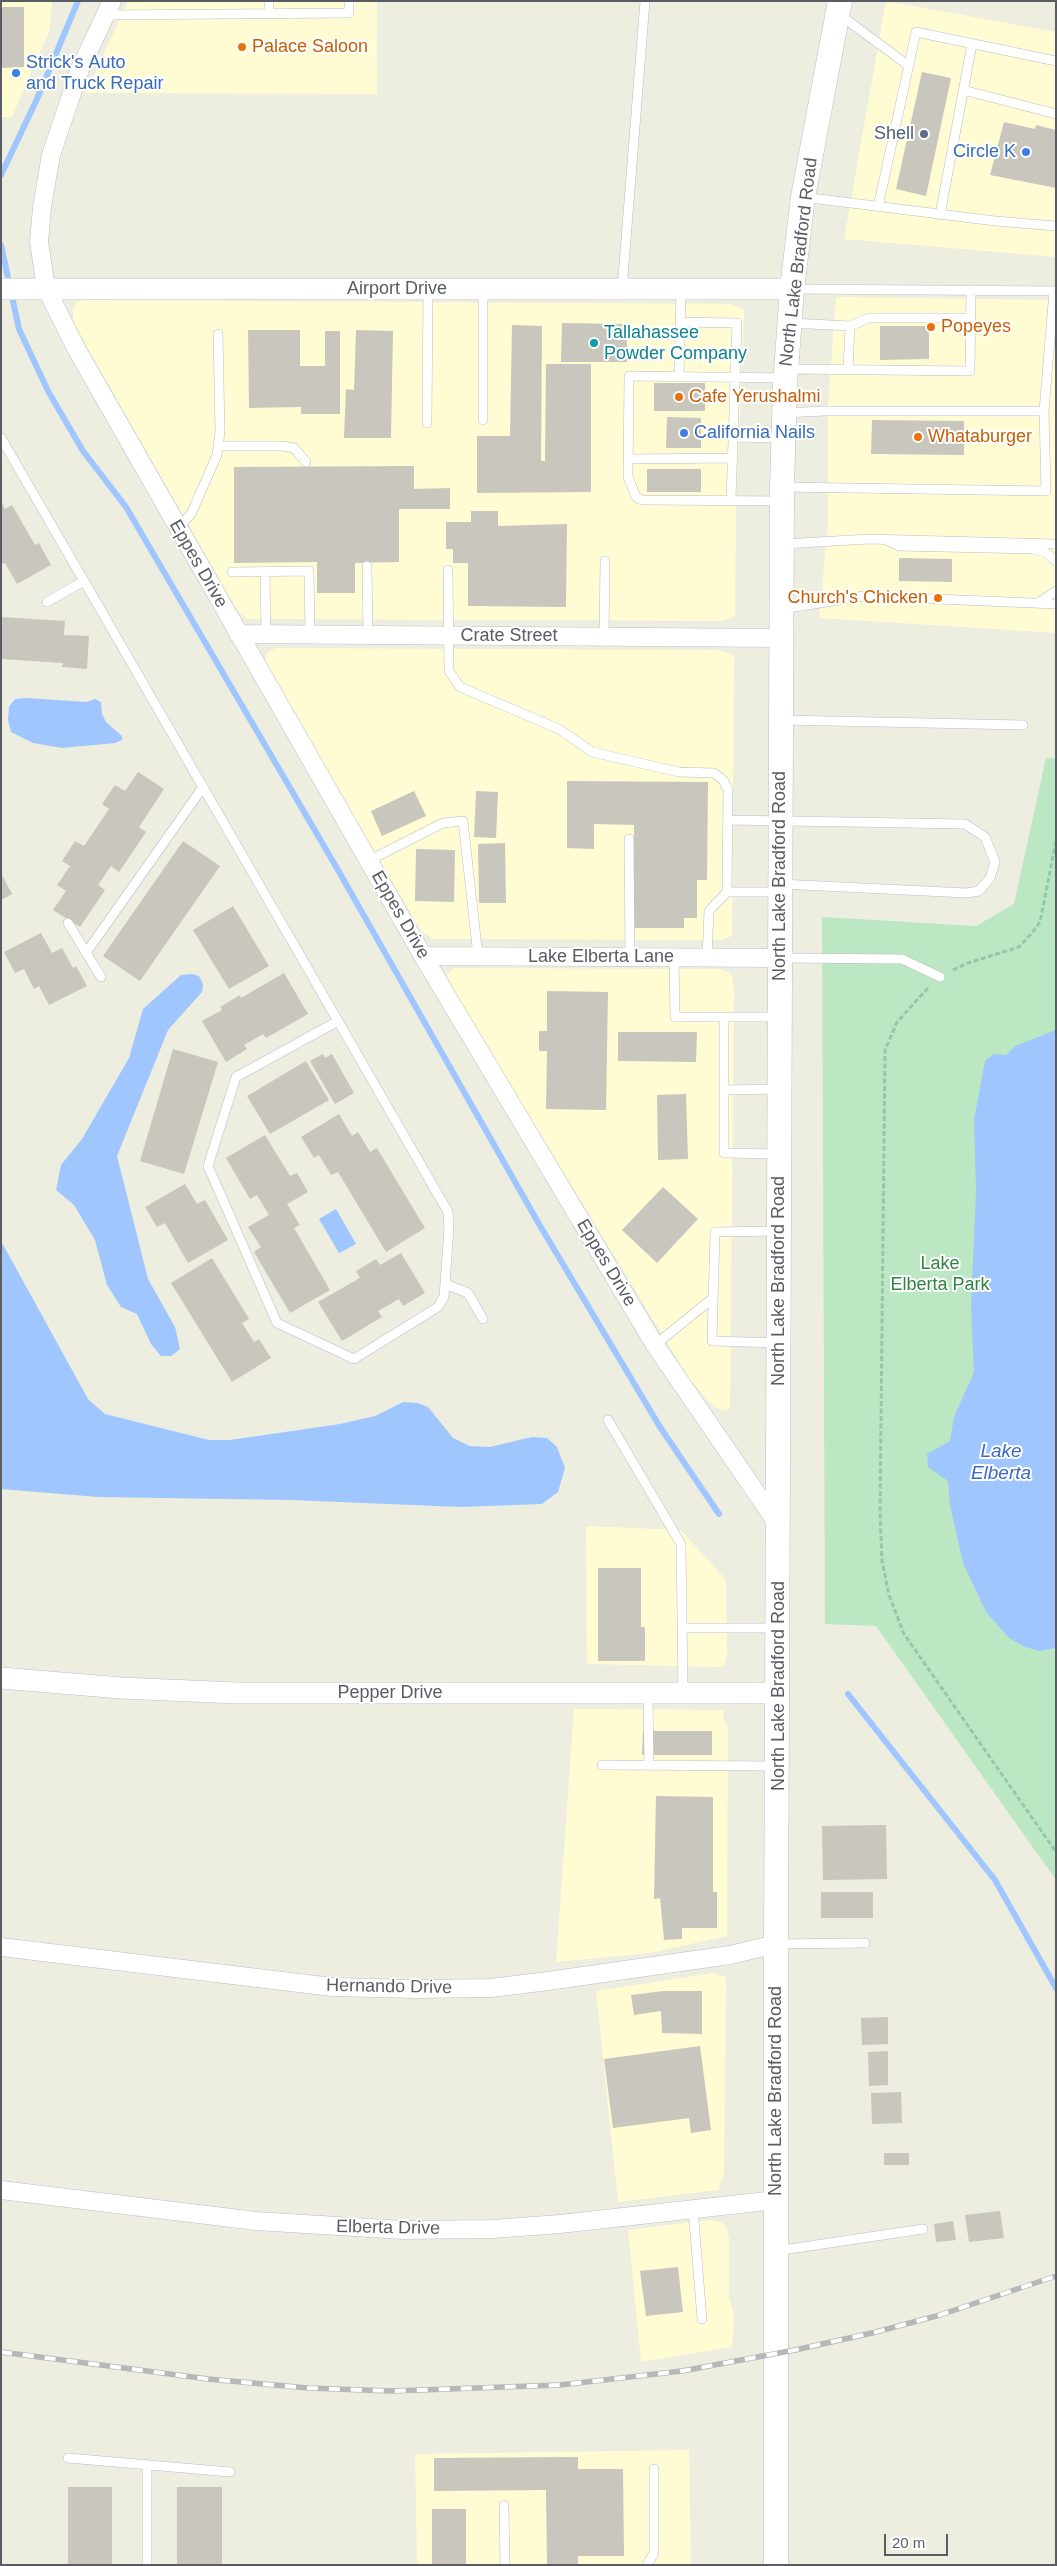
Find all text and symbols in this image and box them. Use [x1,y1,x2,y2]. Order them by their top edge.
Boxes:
place label: Palace Saloon [252,36,368,58]
marker: Palace Saloon [236,41,248,53]
place label: Strick's Auto and Truck Repair [26,52,163,94]
marker: Strick's Auto and Truck Repair [10,67,22,79]
place label: Shell [874,123,914,145]
marker: Shell [918,128,930,140]
place label: Circle K [953,141,1016,163]
marker: Circle K [1020,146,1032,158]
street label: North Lake Bradford Road [775,156,823,368]
street label: Airport Drive [347,278,447,300]
place label: Popeyes [941,316,1011,338]
marker: Popeyes [925,321,937,333]
place label: Tallahassee Powder Company [604,322,747,364]
marker: Tallahassee Powder Company [588,337,600,349]
place label: Cafe Yerushalmi [689,386,820,408]
marker: Cafe Yerushalmi [673,391,685,403]
place label: California Nails [694,422,815,444]
place label: Whataburger [928,426,1032,448]
marker: California Nails [678,427,690,439]
marker: Whataburger [912,431,924,443]
street label: Eppes Drive [164,516,232,612]
place label: Church's Chicken [788,587,928,609]
marker: Church's Chicken [932,592,944,604]
street label: Crate Street [460,625,558,647]
street label: North Lake Bradford Road [769,771,791,981]
street label: Eppes Drive [366,867,434,963]
street label: Lake Elberta Lane [528,946,674,968]
street label: North Lake Bradford Road [768,1176,790,1386]
street label: Eppes Drive [571,1215,641,1311]
park label: Lake Elberta Park [890,1253,990,1296]
water label: Lake Elberta [971,1441,1031,1485]
street label: North Lake Bradford Road [768,1581,790,1791]
street label: Pepper Drive [337,1682,443,1704]
street label: Hernando Drive [326,1975,452,1999]
street label: North Lake Bradford Road [765,1986,787,2196]
street label: Elberta Drive [336,2216,440,2240]
scale bar [887,2524,951,2556]
text: 20 m [892,2534,925,2551]

